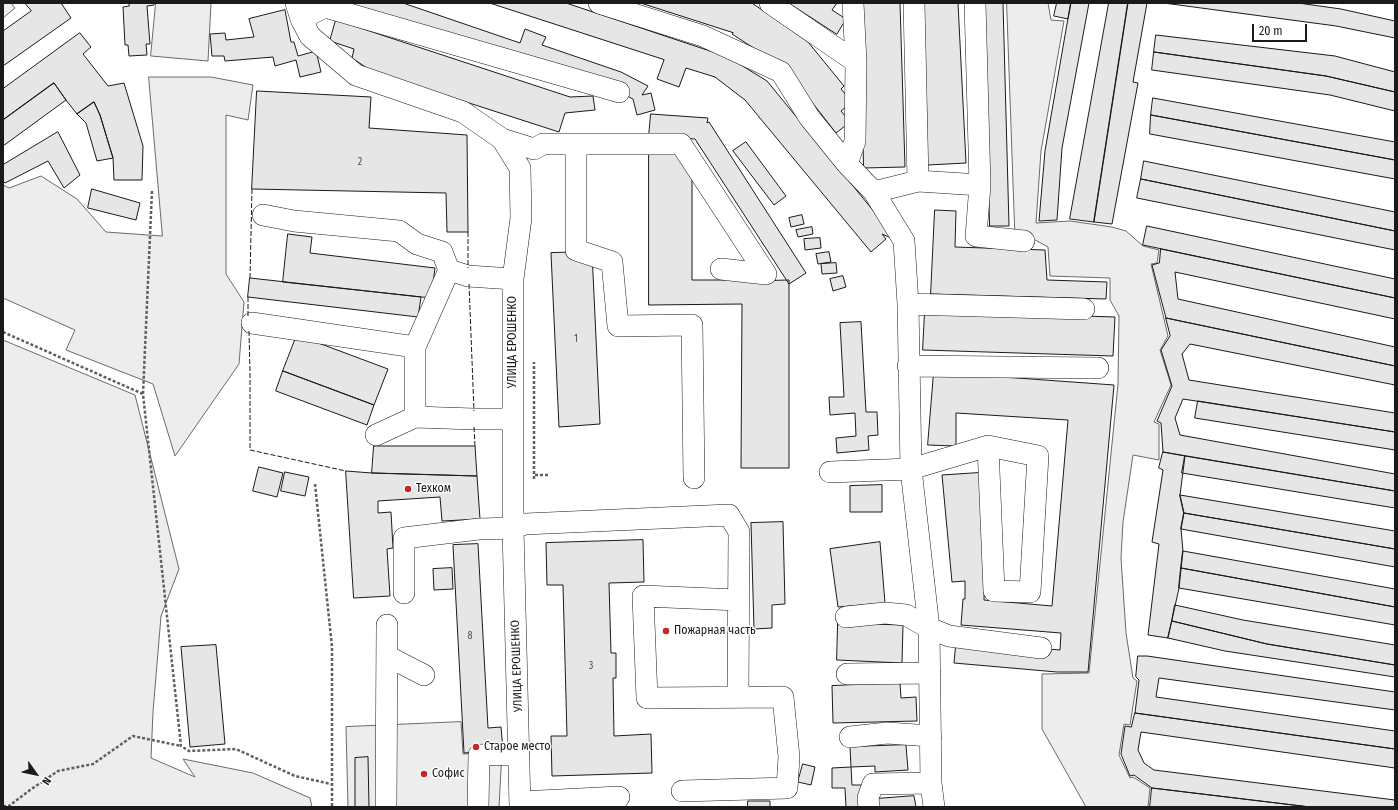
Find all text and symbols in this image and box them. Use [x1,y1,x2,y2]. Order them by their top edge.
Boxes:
scale bar [1254,16,1309,42]
text: 20 m [1259,24,1283,38]
house number: 2 [358,156,362,168]
street label: УЛИЦА ЕРОШЕНКО [506,296,520,388]
house number: 1 [574,333,578,345]
place label: Техком [416,482,451,496]
marker: Техком [403,484,413,494]
street label: УЛИЦА ЕРОШЕНКО [508,620,526,712]
place label: Пожарная часть [674,624,756,638]
marker: Пожарная часть [661,626,671,636]
house number: 8 [468,630,472,642]
house number: 3 [589,660,593,672]
place label: Старое место [484,740,551,754]
marker: Старое место [471,742,481,752]
north arrow [16,754,56,794]
place label: Софис [432,767,465,781]
marker: Софис [419,769,429,779]
text: N [39,775,54,787]

